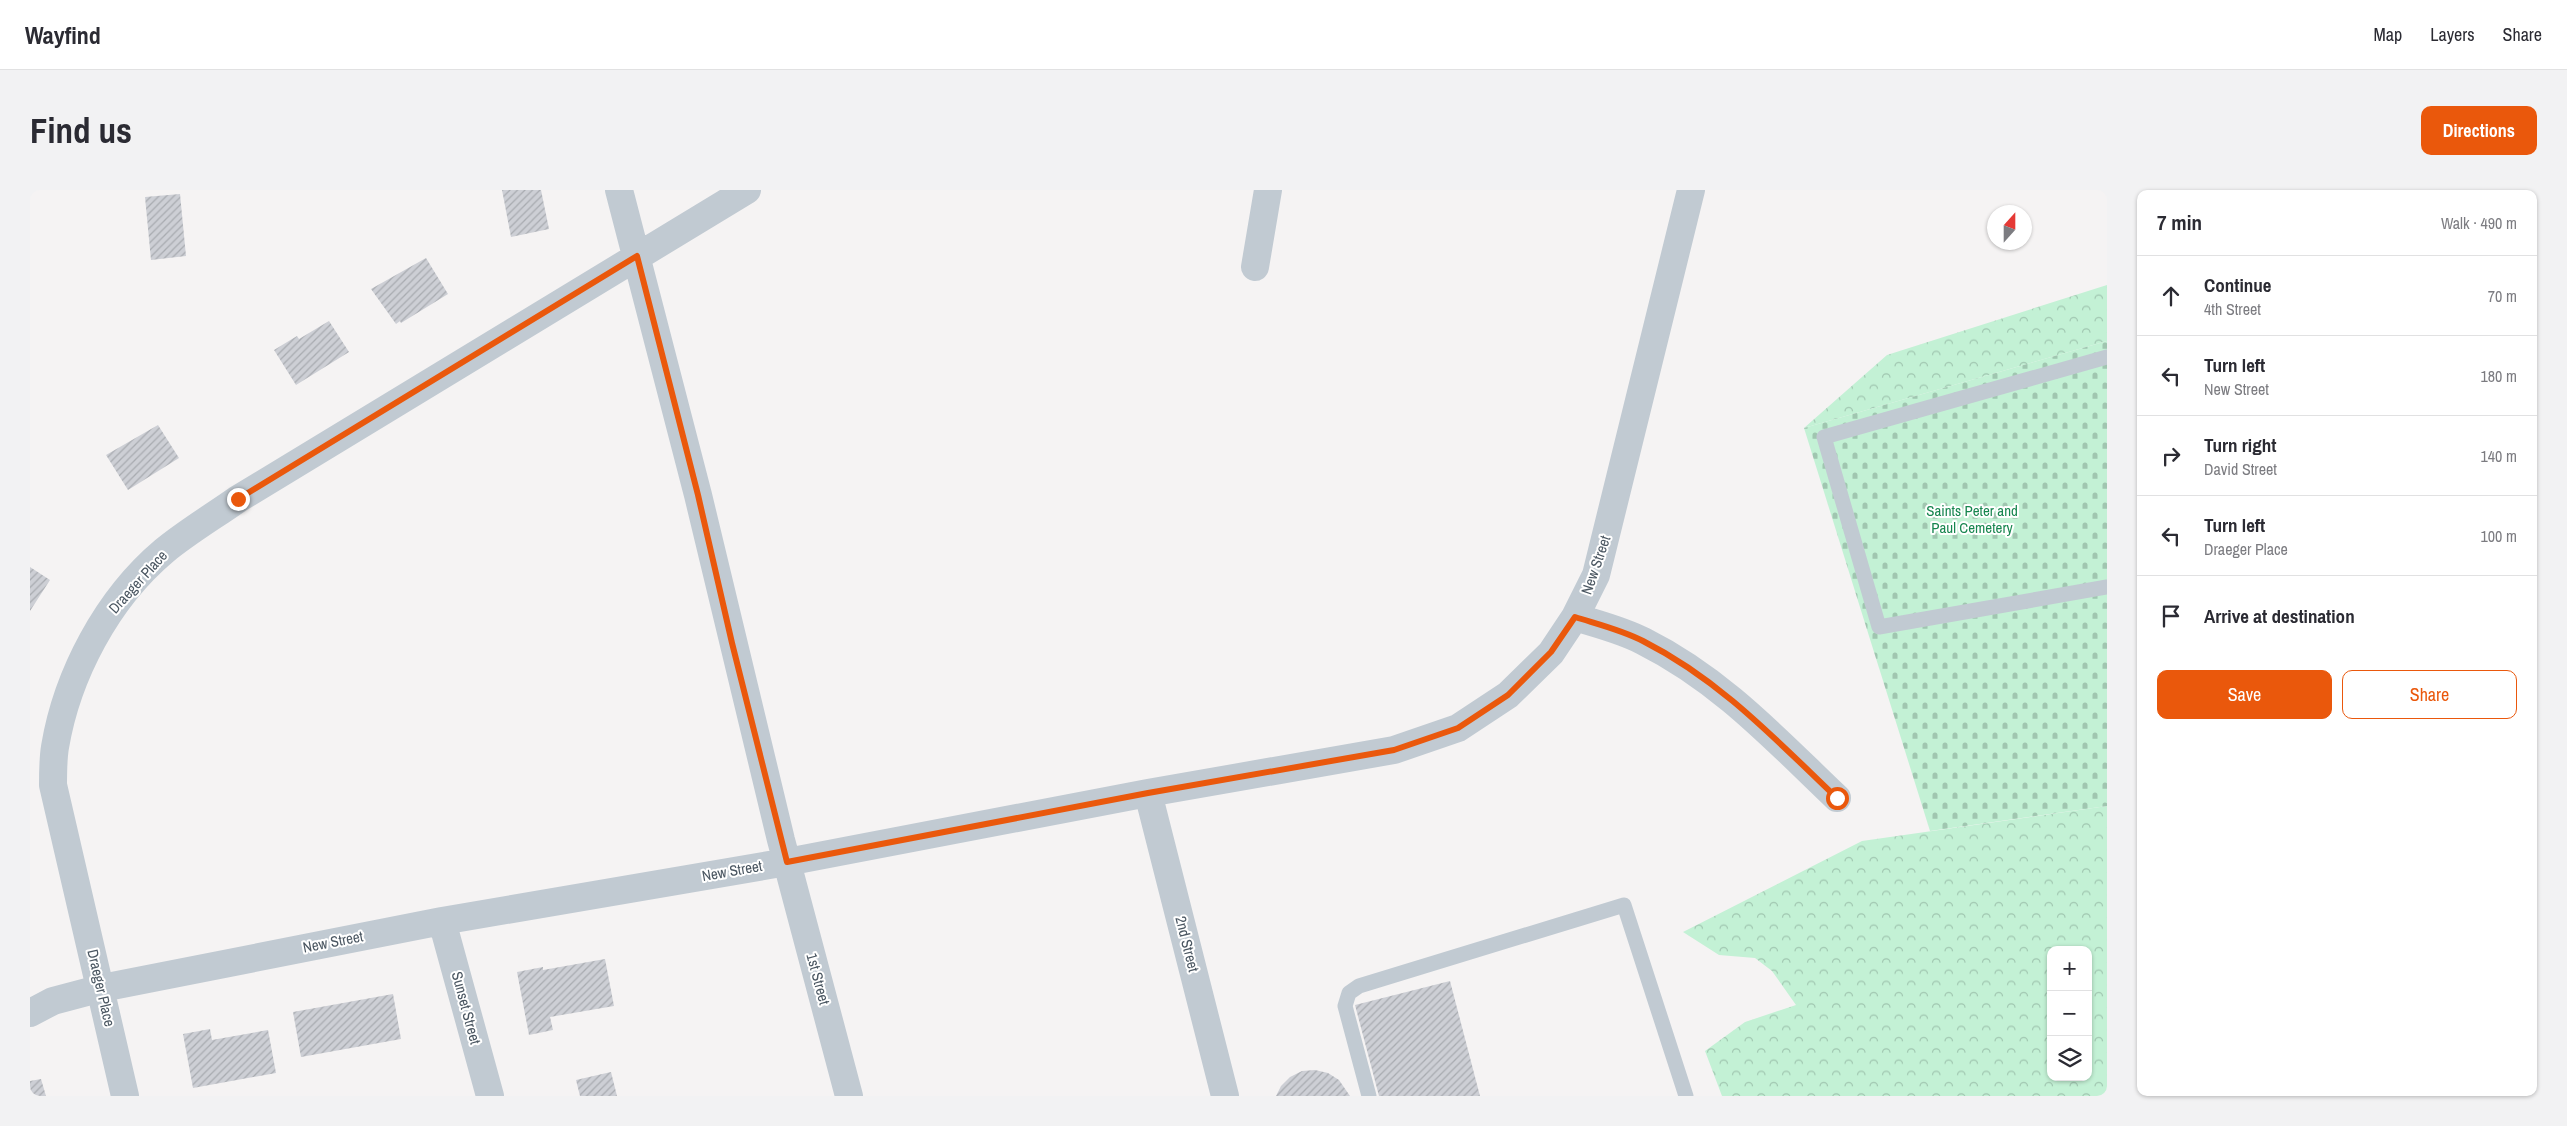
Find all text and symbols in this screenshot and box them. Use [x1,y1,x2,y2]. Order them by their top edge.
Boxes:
text: Wayfind [25,19,101,51]
text: Map [2374,22,2402,47]
text: Layers [2430,22,2475,47]
text: Share [2503,22,2542,47]
button: Directions [2421,106,2537,155]
text: Find us [30,107,132,154]
north arrow [1987,205,2032,250]
text: 7 min [2157,208,2202,237]
text: Walk · 490 m [2441,212,2517,234]
text: Continue [2204,272,2272,298]
icon: ahead [2157,282,2185,310]
text: 70 m [2488,285,2517,307]
text: 4th Street [2204,298,2261,320]
text: Turn left [2204,352,2265,378]
icon: left [2157,362,2185,390]
text: 180 m [2481,365,2517,387]
text: New Street [2204,378,2269,400]
text: Turn right [2204,432,2276,458]
icon: right [2157,442,2185,470]
text: 140 m [2481,445,2517,467]
text: David Street [2204,458,2277,480]
route end [227,488,250,511]
park label: Saints Peter and Paul Cemetery [1926,500,2018,538]
text: Turn left [2204,512,2265,538]
icon: left [2157,522,2185,550]
text: 100 m [2481,525,2517,547]
street label: New Street [1576,532,1616,597]
text: Draeger Place [2204,538,2288,560]
street label: Draeger Place [104,545,172,618]
icon: arrive [2157,602,2185,630]
text: Arrive at destination [2204,603,2355,629]
button: Save [2157,670,2332,719]
button: Share [2342,670,2517,719]
route start [1826,787,1849,810]
street label: New Street [700,855,764,886]
street label: 2nd Street [1170,914,1205,975]
street label: New Street [301,925,365,958]
map controls [2047,946,2092,1081]
button: + [2047,946,2092,991]
street label: Draeger Place [82,947,121,1029]
street label: 1st Street [802,951,836,1008]
street label: Sunset Street [447,969,486,1047]
button: − [2047,991,2092,1036]
button: layers [2047,1036,2092,1081]

